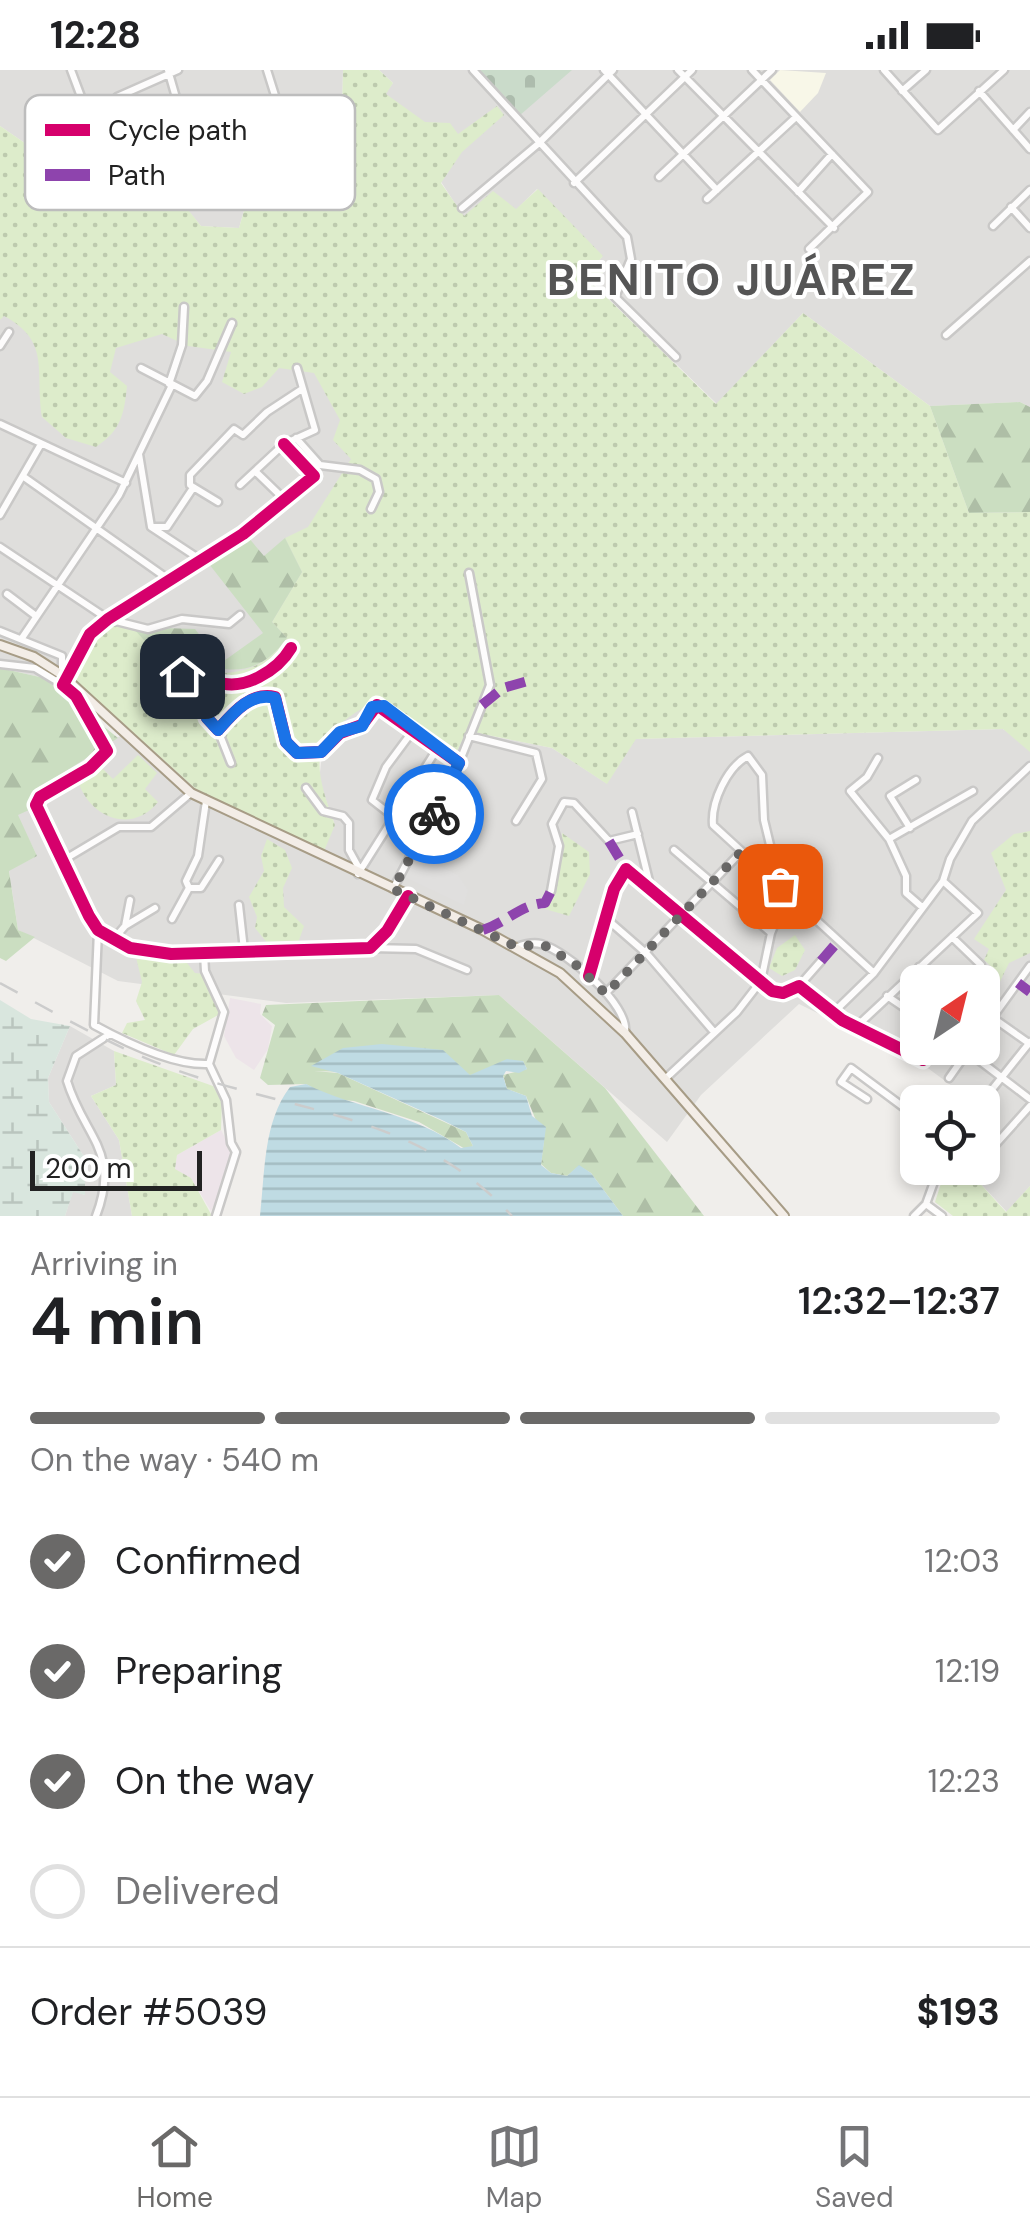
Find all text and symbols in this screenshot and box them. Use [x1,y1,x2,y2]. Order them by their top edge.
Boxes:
text: 12:28 [50,10,141,60]
legend [25,95,355,210]
text: Cycle path [108,112,247,149]
text: Path [108,157,166,194]
district label: BENITO JUÁREZ [547,250,917,309]
pin [140,634,225,719]
icon: home [155,649,210,704]
courier [384,764,484,864]
icon: bike [407,787,462,842]
pin [738,844,823,929]
icon: bag [753,859,808,914]
north arrow [900,965,1000,1065]
map controls [900,965,1000,1185]
button: locate [900,1085,1000,1185]
scale bar [30,1146,202,1190]
text: 200 m [45,1150,132,1187]
text: Arriving in [30,1243,178,1285]
text: 12:32–12:37 [798,1276,1000,1326]
text: 4 min [30,1280,204,1364]
text: On the way · 540 m [30,1439,319,1481]
icon: check [30,1534,85,1589]
text: Confirmed [115,1536,301,1586]
text: 12:03 [924,1540,1000,1582]
icon: check [30,1644,85,1699]
text: Preparing [115,1646,283,1696]
text: 12:19 [935,1650,1000,1692]
icon: check [30,1754,85,1809]
text: On the way [115,1756,314,1806]
text: 12:23 [928,1760,1000,1802]
text: Delivered [115,1866,280,1916]
text: Order #5039 [30,1987,267,2037]
text: $193 [916,1987,1000,2037]
tab: Home [136,2119,213,2216]
tab: Map [486,2119,542,2216]
tab: Saved [815,2119,894,2216]

